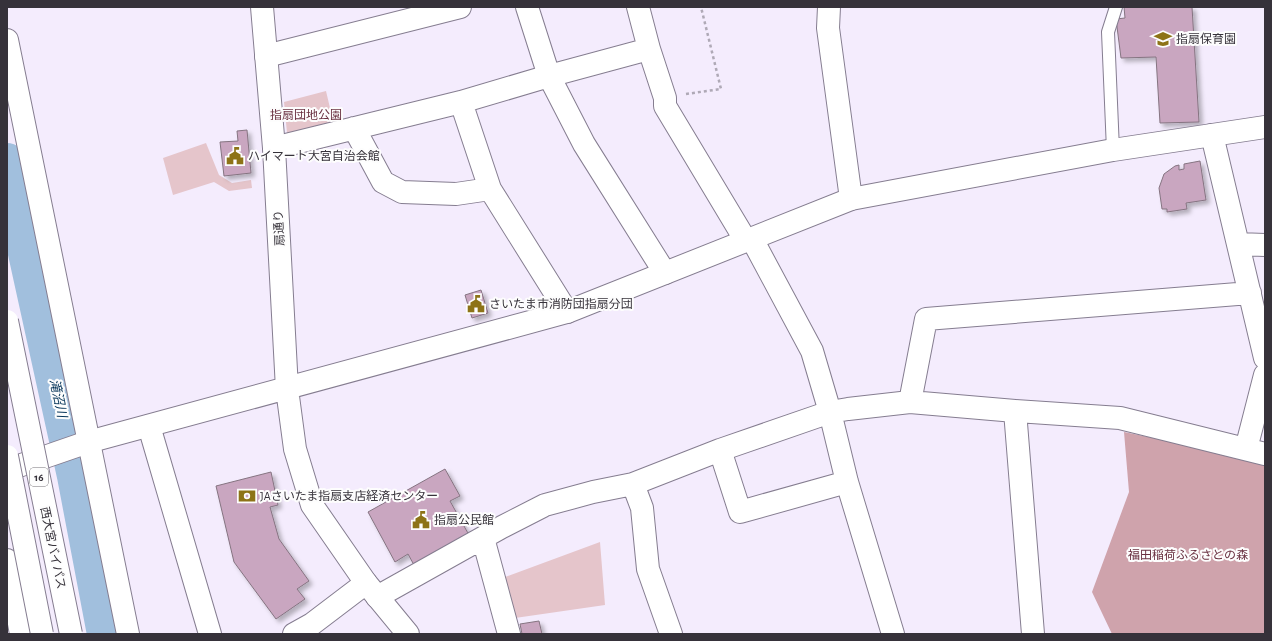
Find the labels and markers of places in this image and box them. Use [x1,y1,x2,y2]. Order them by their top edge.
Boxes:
school or university icon: 指扇保育園 [1153,29,1173,49]
place label: 指扇保育園 [1176,32,1236,45]
public building icon: ハイマート大宮自治会館 [225,146,245,166]
place label: ハイマート大宮自治会館 [248,149,380,162]
public building icon: さいたま市消防団指扇分団 [466,294,486,314]
place label: さいたま市消防団指扇分団 [489,297,633,310]
bank icon: JAさいたま指扇支店経済センター [237,486,257,506]
place label: JAさいたま指扇支店経済センター [260,489,438,502]
public building icon: 指扇公民館 [411,510,431,530]
place label: 指扇公民館 [434,513,494,526]

